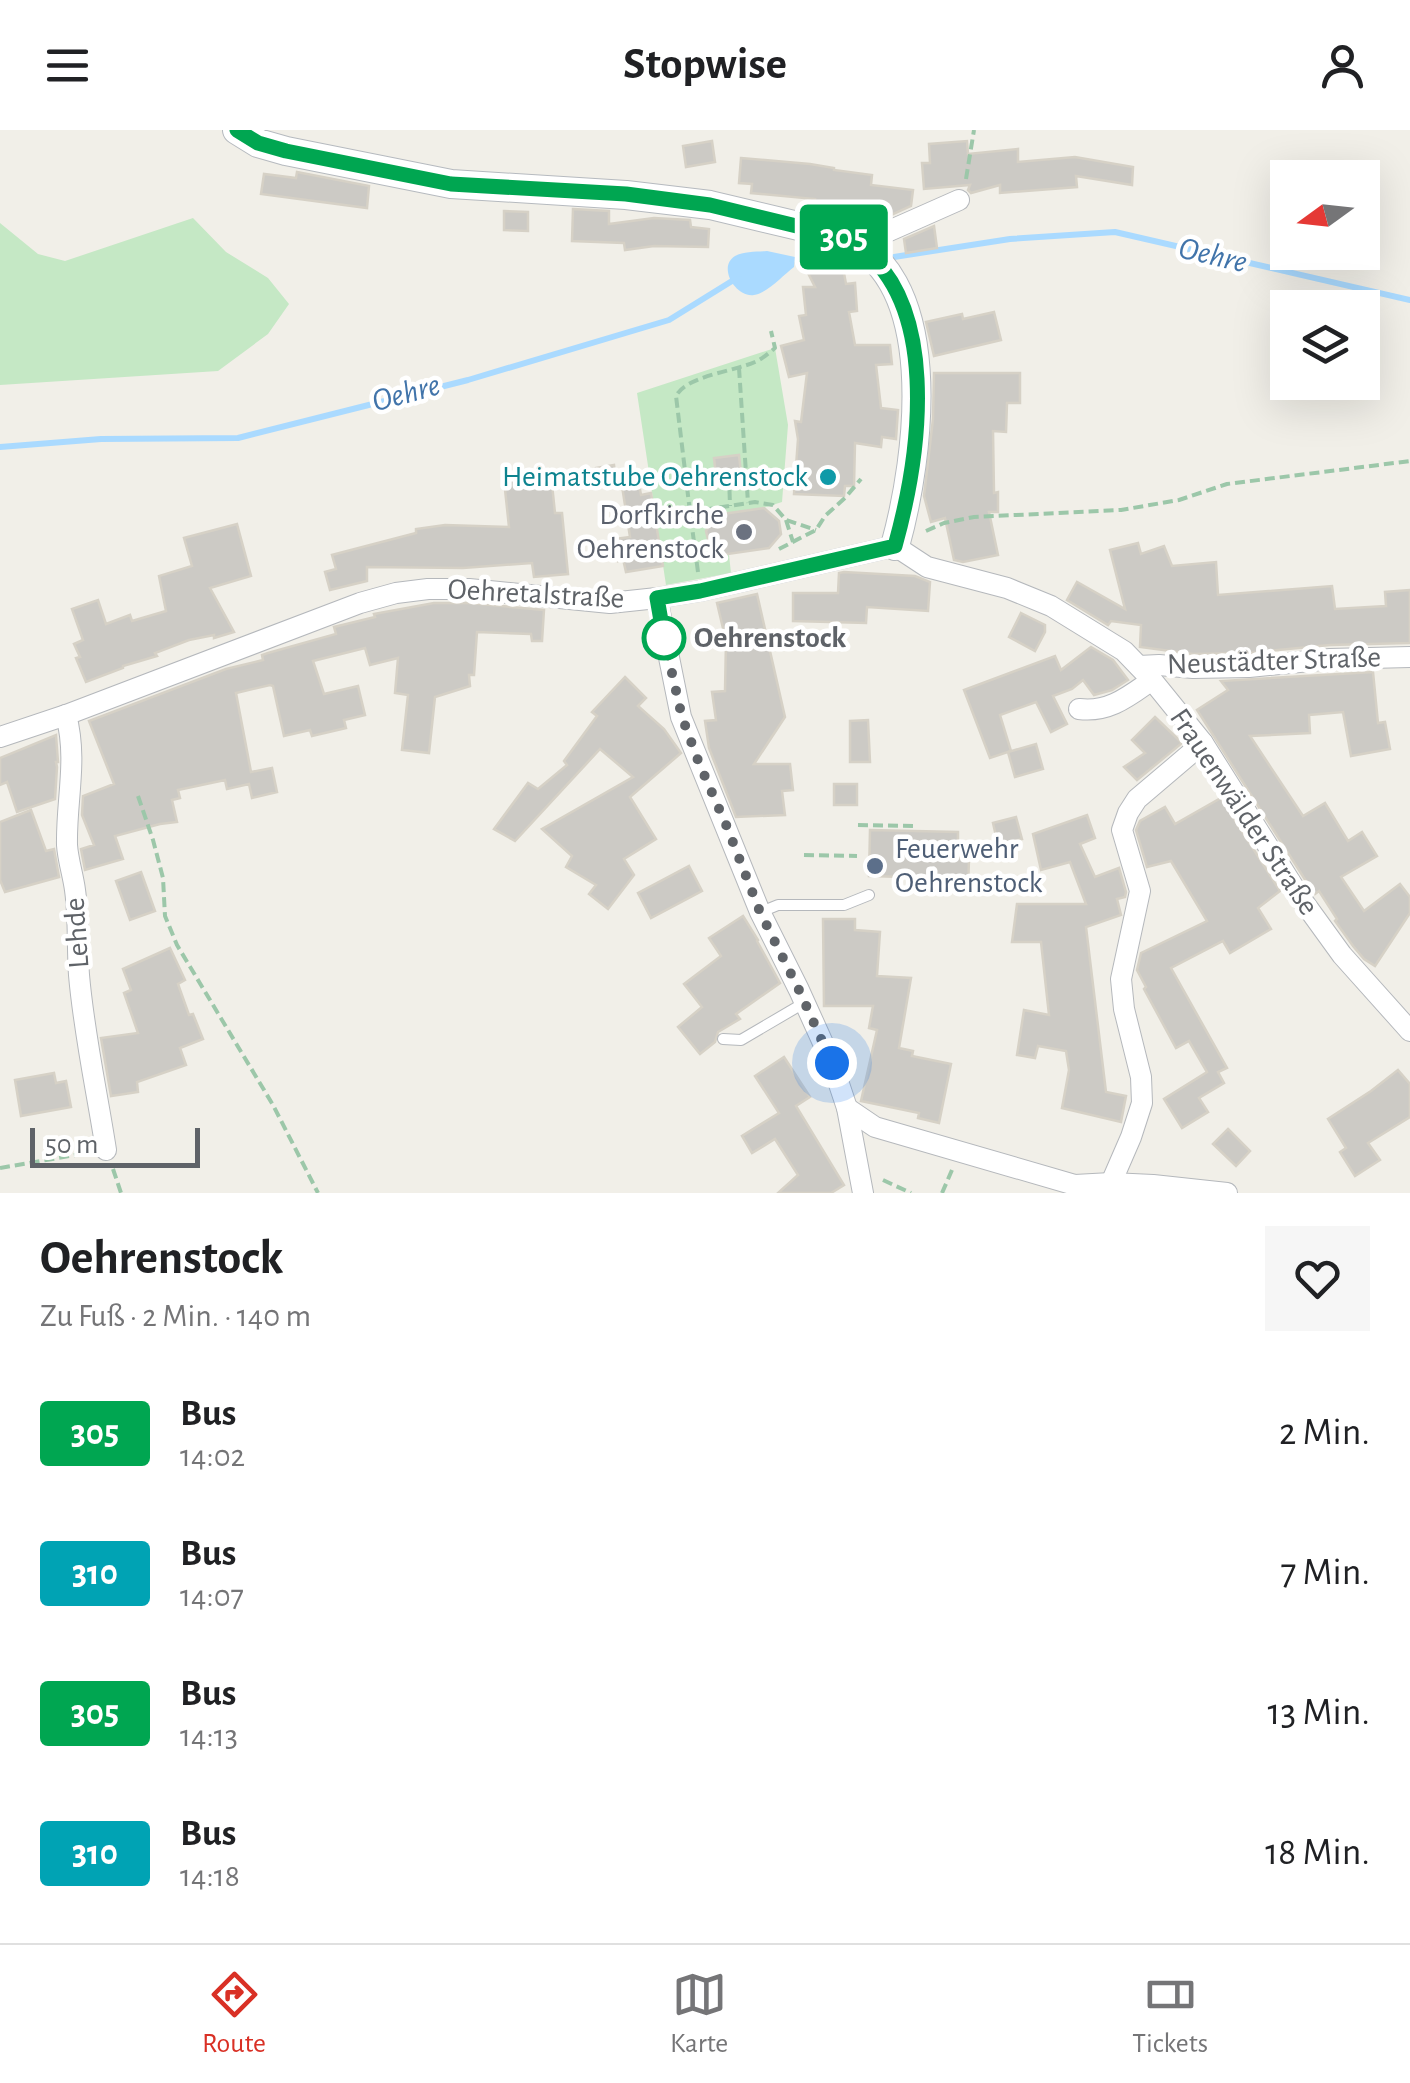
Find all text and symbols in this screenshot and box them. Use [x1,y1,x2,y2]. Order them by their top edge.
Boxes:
icon: menu [40,38,95,93]
icon: person [1315,38,1370,93]
text: Stopwise [623,42,787,87]
north arrow [1270,160,1380,270]
map controls [1270,160,1380,400]
line badge: 305 [786,204,902,270]
text: 305 [820,220,868,255]
water label: Oehre [1176,232,1250,278]
button: layers [1270,290,1380,400]
water label: Oehre [368,369,444,417]
place label: Heimatstube Oehrenstock [502,462,808,492]
marker: Heimatstube Oehrenstock [817,466,839,488]
place label: Dorfkirche Oehrenstock [577,500,724,564]
marker: Dorfkirche Oehrenstock [733,521,755,543]
street label: Oehretalstraße [447,574,625,614]
marker: Oehrenstock [643,617,685,659]
place label: Oehrenstock [694,623,846,653]
street label: Neustädter Straße [1166,642,1382,680]
street label: Frauenwälder Straße [1164,703,1324,921]
place label: Feuerwehr Oehrenstock [895,834,1043,898]
marker: Feuerwehr Oehrenstock [864,855,886,877]
street label: Lehde [60,897,94,969]
your location [807,1038,857,1088]
scale bar [30,1123,200,1168]
text: 50 m [45,1131,99,1159]
button: heart [1265,1226,1370,1331]
text: Oehrenstock [40,1235,283,1283]
text: Zu Fuß · 2 Min. · 140 m [40,1300,311,1332]
text: Bus [180,1395,236,1433]
text: 2 Min. [1279,1414,1370,1452]
text: 305 [71,1416,119,1451]
text: 14:02 [180,1440,245,1472]
text: Bus [180,1535,236,1573]
text: 7 Min. [1280,1554,1370,1592]
text: 310 [72,1556,118,1591]
text: 14:07 [180,1580,244,1612]
text: Bus [180,1675,236,1713]
text: 13 Min. [1268,1694,1370,1732]
text: 305 [71,1696,119,1731]
text: 14:13 [180,1720,238,1752]
text: Bus [180,1815,236,1853]
text: 18 Min. [1265,1834,1370,1872]
text: 310 [72,1836,118,1871]
text: 14:18 [180,1860,240,1892]
tab: Route [202,1967,266,2061]
tab: Karte [670,1967,728,2061]
tab: Tickets [1132,1967,1208,2061]

